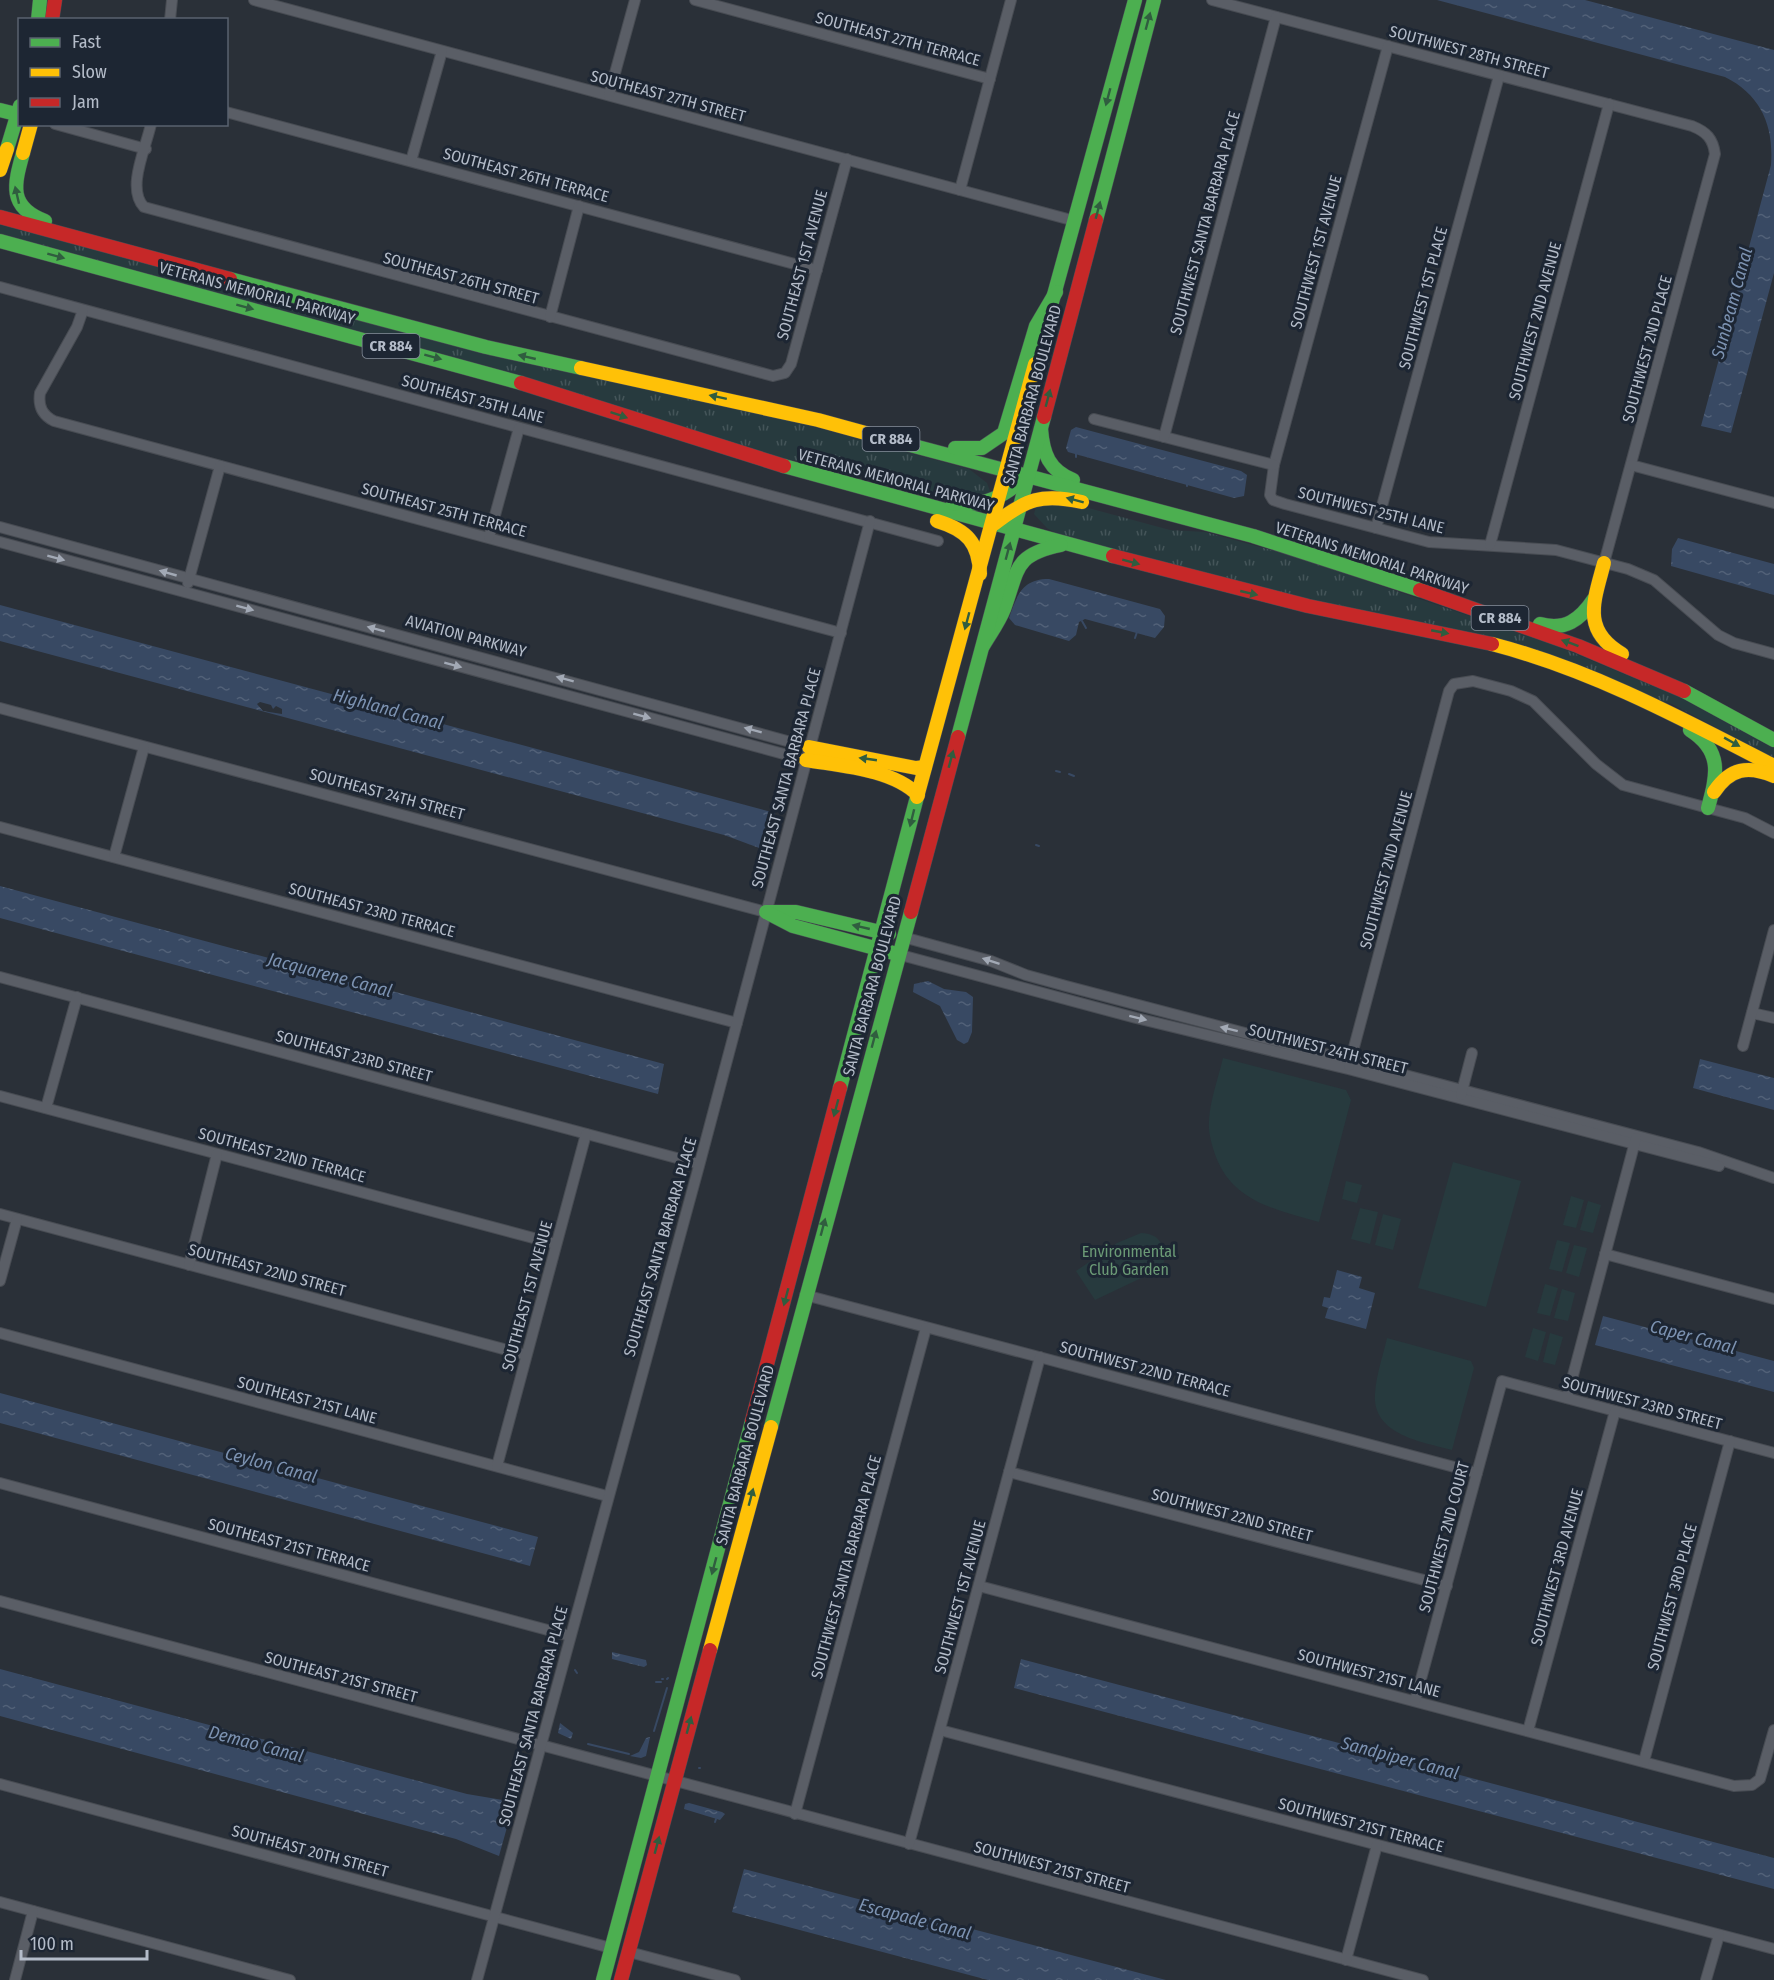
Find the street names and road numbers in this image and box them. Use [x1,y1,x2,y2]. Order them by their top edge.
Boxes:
street label: SOUTHEAST 27TH TERRACE [814,8,982,70]
street label: SOUTHWEST 28TH STREET [1387,22,1551,83]
street label: SOUTHEAST 27TH STREET [588,66,748,126]
street label: SOUTHWEST SANTA BARBARA PLACE [1166,109,1244,337]
street label: SOUTHEAST 26TH TERRACE [441,144,611,206]
street label: SOUTHWEST 1ST AVENUE [1286,173,1346,331]
street label: SOUTHEAST 1ST AVENUE [773,188,831,342]
street label: SOUTHWEST 1ST PLACE [1395,225,1451,371]
street label: SOUTHWEST 2ND AVENUE [1505,240,1565,402]
street label: SOUTHEAST 26TH STREET [381,248,541,308]
street label: VETERANS MEMORIAL PARKWAY [157,258,357,328]
street label: SOUTHWEST 2ND PLACE [1618,273,1676,425]
street label: SANTA BARBARA BOULEVARD [999,303,1065,487]
road number: CR 884 [362,334,420,358]
street label: SOUTHEAST 25TH LANE [400,371,546,427]
road number: CR 884 [862,427,920,451]
street label: VETERANS MEMORIAL PARKWAY [796,445,996,515]
street label: SOUTHEAST 25TH TERRACE [359,479,529,541]
street label: SOUTHWEST 25TH LANE [1296,483,1446,537]
street label: VETERANS MEMORIAL PARKWAY [1273,518,1471,598]
road number: CR 884 [1472,606,1528,630]
street label: AVIATION PARKWAY [404,611,528,661]
street label: SOUTHEAST SANTA BARBARA PLACE [747,666,825,890]
street label: SOUTHEAST 24TH STREET [307,764,467,824]
street label: SOUTHWEST 2ND AVENUE [1356,789,1416,951]
street label: SOUTHEAST 23RD TERRACE [287,879,457,941]
street label: SANTA BARBARA BOULEVARD [839,894,905,1078]
street label: SOUTHWEST 24TH STREET [1247,1020,1410,1078]
street label: SOUTHEAST 23RD STREET [274,1026,435,1086]
street label: SOUTHEAST 22ND TERRACE [196,1124,368,1186]
street label: SOUTHEAST SANTA BARBARA PLACE [620,1135,700,1359]
street label: SOUTHEAST 1ST AVENUE [498,1219,556,1373]
street label: SOUTHEAST 22ND STREET [186,1240,348,1300]
street label: SOUTHWEST 22ND TERRACE [1058,1337,1232,1401]
street label: SANTA BARBARA BOULEVARD [712,1363,778,1547]
street label: SOUTHEAST 21ST LANE [235,1372,379,1428]
street label: SOUTHWEST 23RD STREET [1560,1373,1725,1434]
street label: SOUTHWEST SANTA BARBARA PLACE [807,1453,885,1681]
street label: SOUTHWEST 2ND COURT [1415,1459,1473,1615]
street label: SOUTHWEST 22ND STREET [1150,1484,1315,1546]
street label: SOUTHWEST 3RD AVENUE [1527,1486,1587,1648]
street label: SOUTHEAST 21ST TERRACE [206,1514,372,1576]
street label: SOUTHWEST 1ST AVENUE [930,1518,990,1676]
street label: SOUTHWEST 3RD PLACE [1643,1522,1701,1672]
street label: SOUTHEAST SANTA BARBARA PLACE [494,1604,572,1828]
street label: SOUTHWEST 21ST LANE [1296,1645,1442,1701]
street label: SOUTHEAST 21ST STREET [263,1648,420,1707]
street label: SOUTHWEST 21ST TERRACE [1276,1794,1446,1856]
street label: SOUTHEAST 20TH STREET [230,1821,391,1881]
street label: SOUTHWEST 21ST STREET [972,1837,1132,1897]

